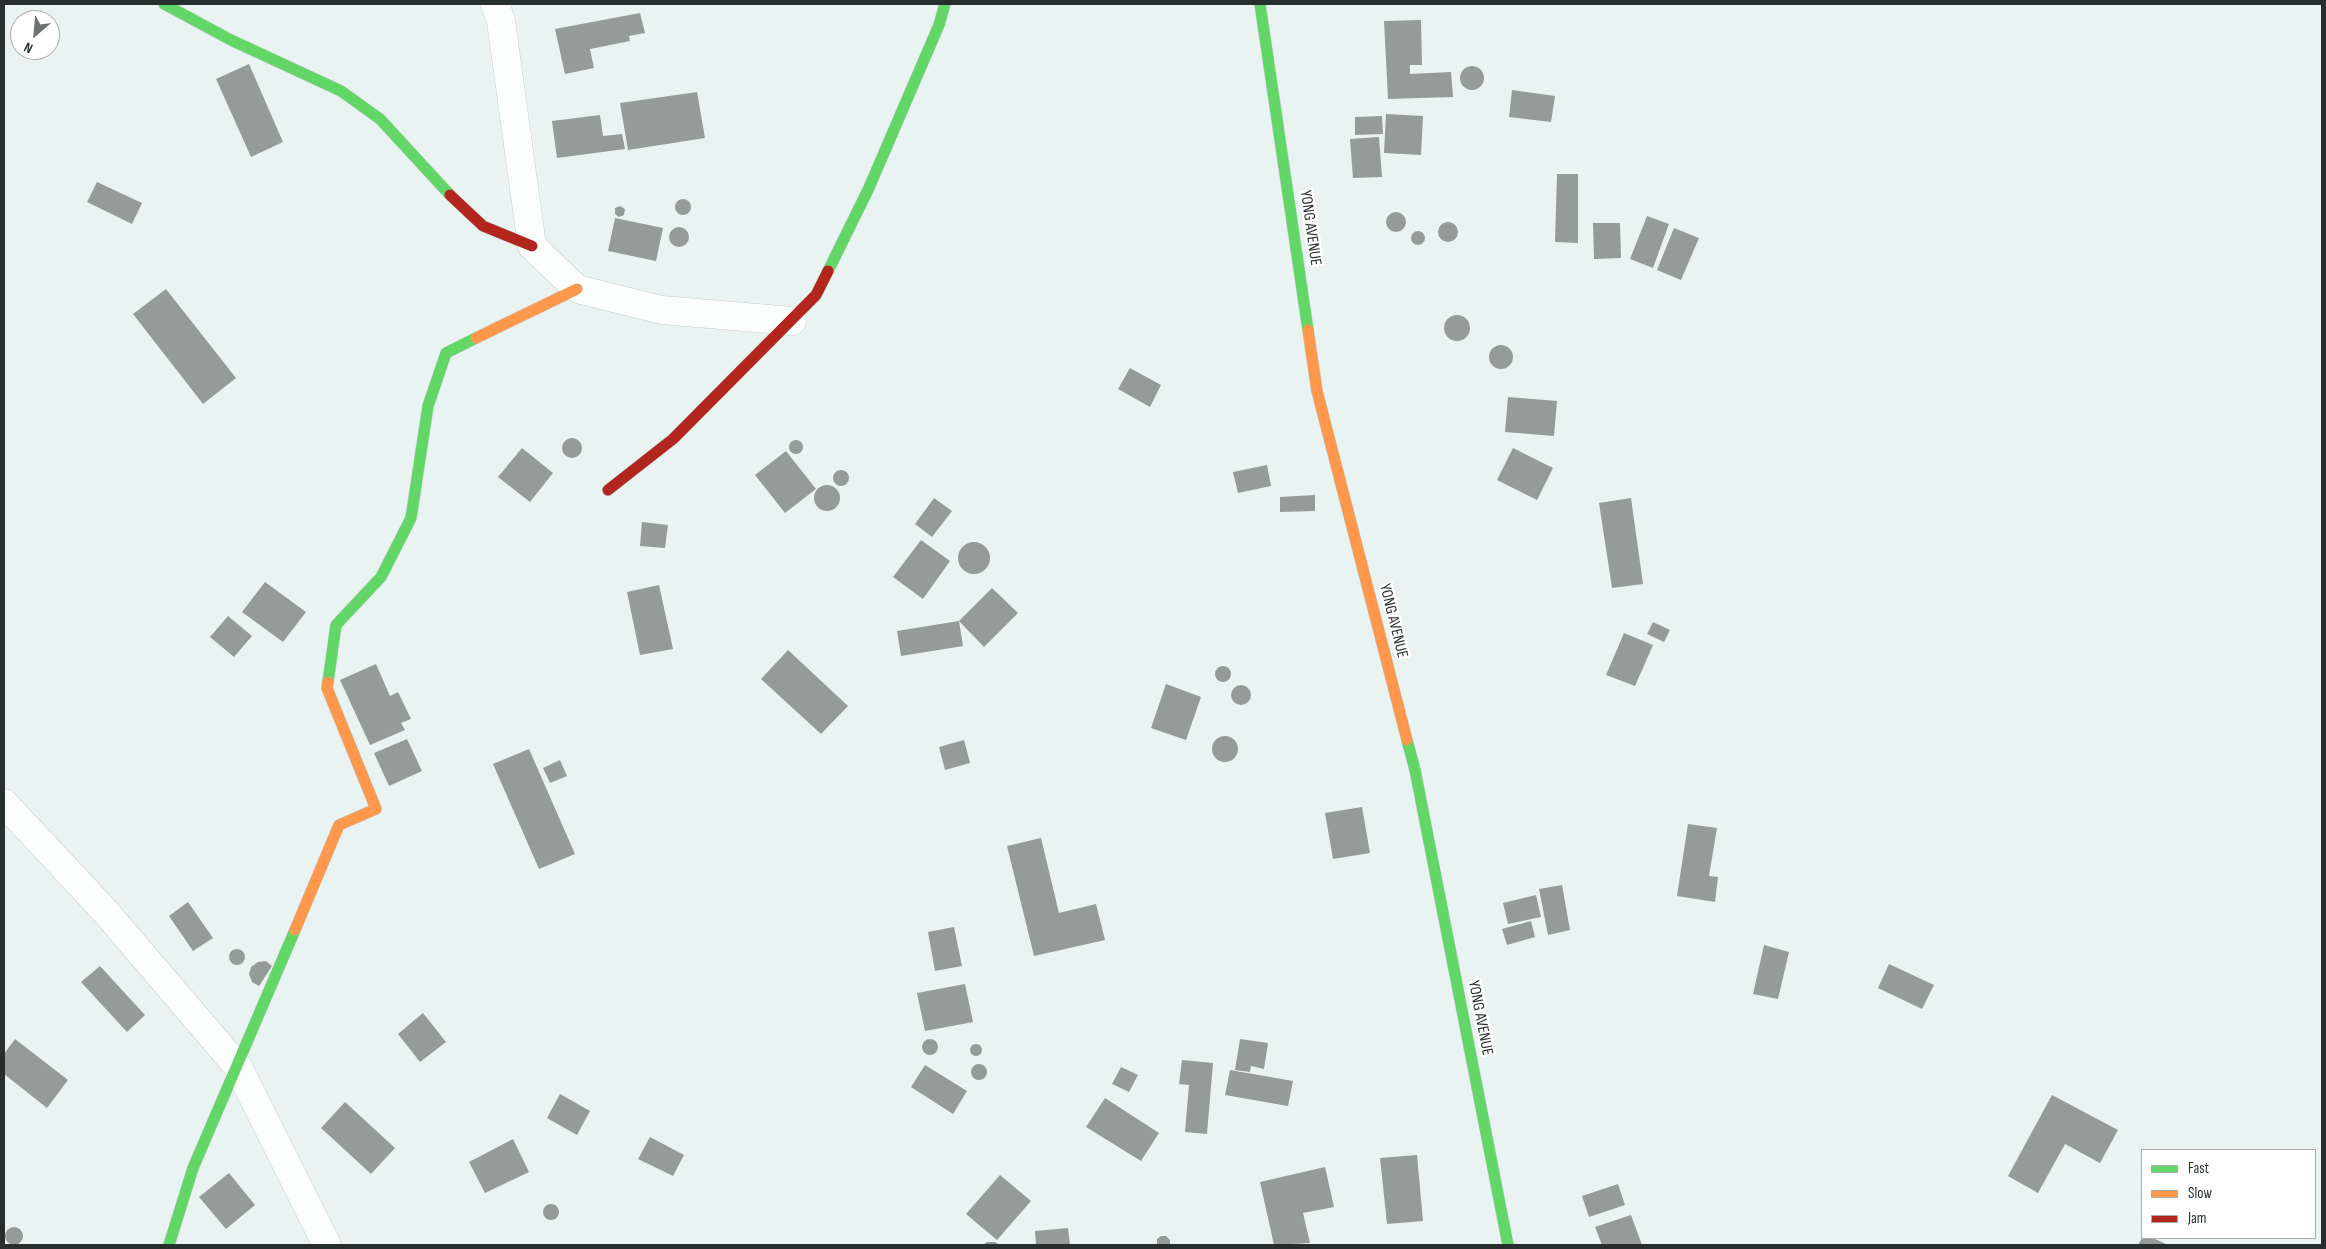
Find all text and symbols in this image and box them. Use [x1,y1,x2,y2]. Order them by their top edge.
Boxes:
north arrow [10,10,60,60]
text: N [21,39,36,57]
street label: YONG AVENUE [1295,189,1325,267]
street label: YONG AVENUE [1375,582,1411,660]
street label: YONG AVENUE [1463,979,1497,1057]
legend [2141,1149,2316,1239]
text: Fast [2188,1159,2209,1178]
text: Slow [2188,1184,2212,1203]
text: Jam [2188,1209,2206,1228]

